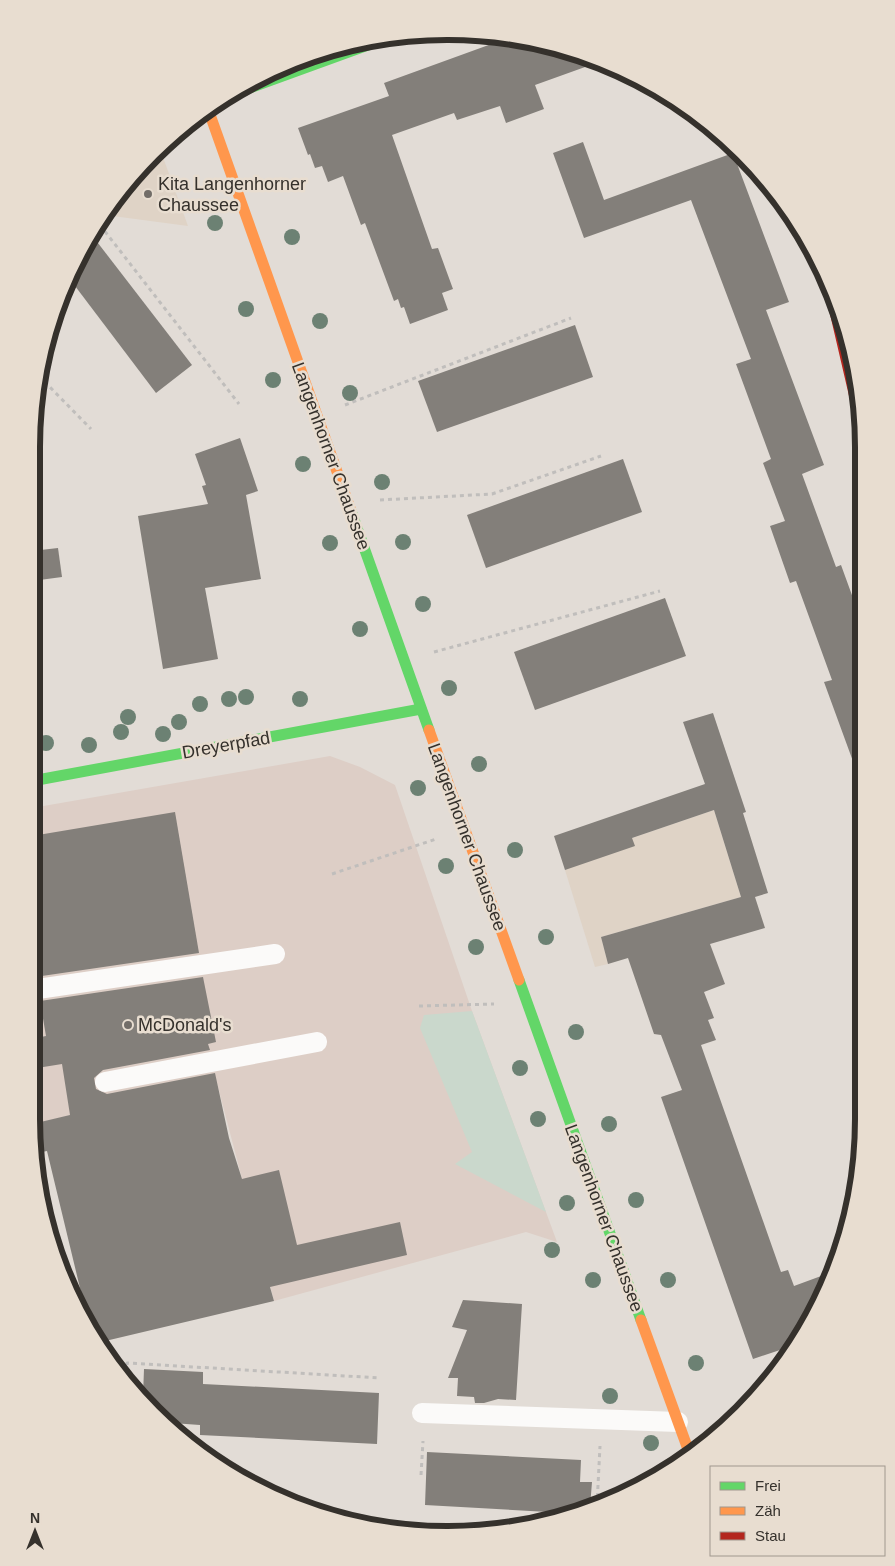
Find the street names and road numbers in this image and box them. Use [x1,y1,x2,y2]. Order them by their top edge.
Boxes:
street label: Langenhorner Chaussee [288,359,374,553]
street label: Dreyerpfad [180,727,272,763]
street label: Langenhorner Chaussee [424,740,510,934]
street label: Langenhorner Chaussee [561,1121,647,1315]

